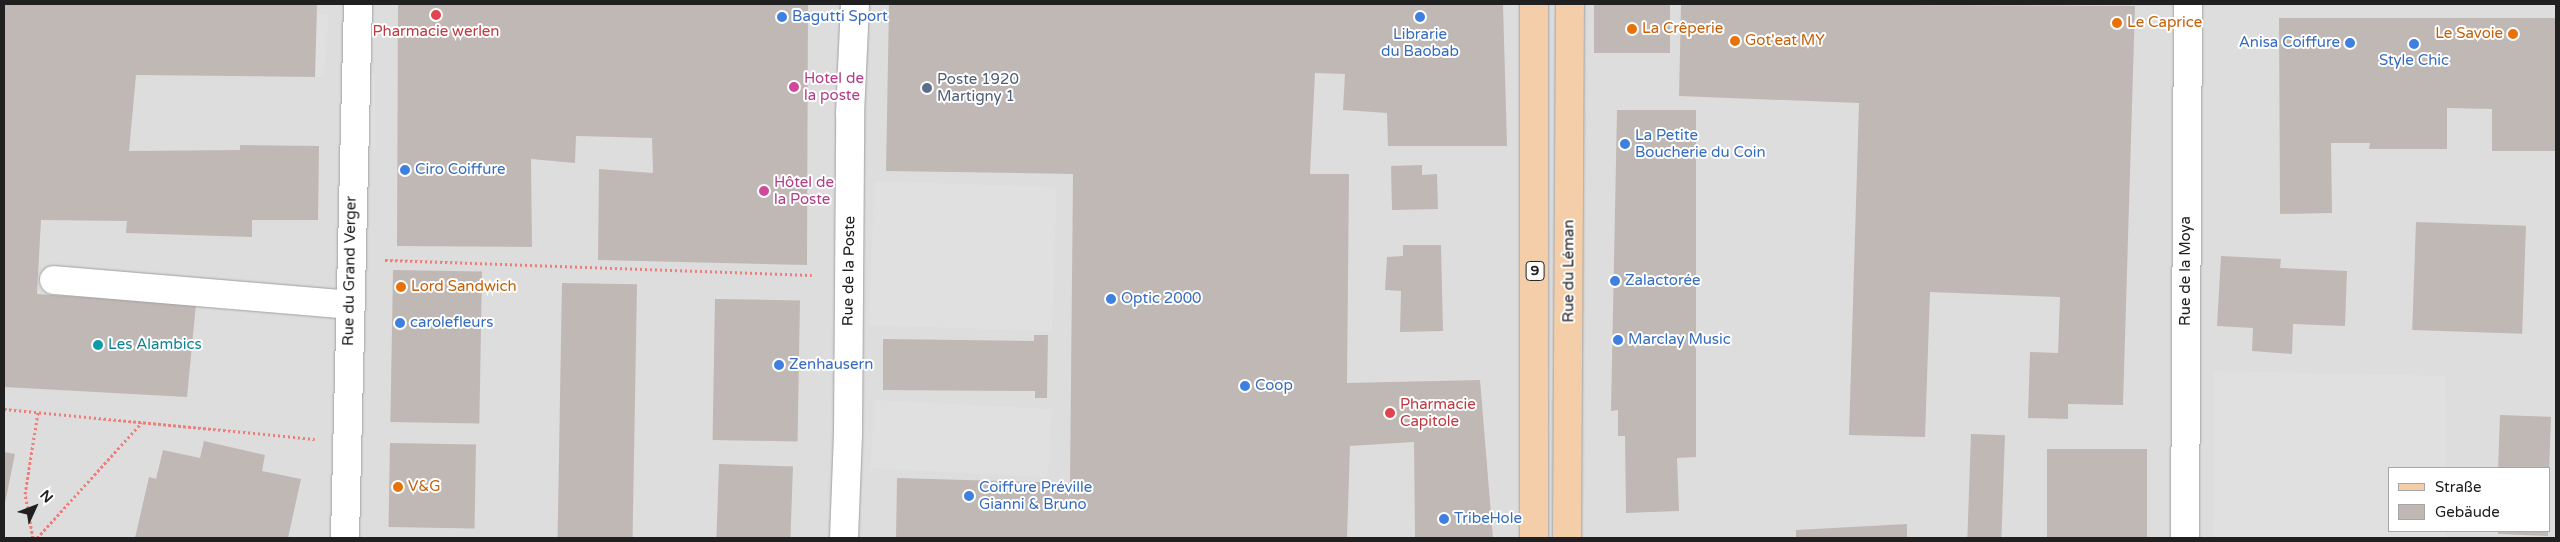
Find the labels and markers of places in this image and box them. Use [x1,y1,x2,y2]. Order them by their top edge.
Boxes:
place label: Bagutti Sport [792,8,888,26]
marker: Pharmacie werlen [430,9,442,21]
marker: Bagutti Sport [776,11,788,23]
marker: Librarie du Baobab [1414,11,1426,23]
place label: Le Caprice [2127,14,2202,32]
marker: Le Caprice [2111,17,2123,29]
place label: La Crêperie [1642,20,1723,38]
place label: Pharmacie werlen [373,23,499,41]
marker: La Crêperie [1626,23,1638,35]
place label: Librarie du Baobab [1381,25,1459,60]
place label: Le Savoie [2435,25,2503,43]
marker: Le Savoie [2507,28,2519,40]
place label: Got'eat MY [1745,32,1825,50]
place label: Anisa Coiffure [2239,34,2340,52]
marker: Got'eat MY [1729,35,1741,47]
marker: Anisa Coiffure [2344,37,2356,49]
marker: Style Chic [2408,38,2420,50]
place label: Style Chic [2379,52,2449,70]
place label: Hotel de la poste [804,69,864,104]
place label: Poste 1920 Martigny 1 [937,70,1019,105]
marker: Hotel de la poste [788,81,800,93]
marker: Poste 1920 Martigny 1 [921,82,933,94]
place label: La Petite Boucherie du Coin [1635,126,1766,161]
marker: La Petite Boucherie du Coin [1619,138,1631,150]
place label: Ciro Coiffure [415,161,505,179]
marker: Ciro Coiffure [399,164,411,176]
place label: Hôtel de la Poste [774,173,834,208]
marker: Hôtel de la Poste [758,185,770,197]
place label: Zalactorée [1625,272,1700,290]
marker: Zalactorée [1609,275,1621,287]
place label: Lord Sandwich [411,278,517,296]
marker: Lord Sandwich [395,281,407,293]
place label: Optic 2000 [1121,290,1201,308]
marker: Optic 2000 [1105,293,1117,305]
place label: carolefleurs [410,314,493,332]
marker: carolefleurs [394,317,406,329]
place label: Marclay Music [1628,331,1731,349]
marker: Marclay Music [1612,334,1624,346]
place label: Les Alambics [108,336,202,354]
marker: Les Alambics [92,339,104,351]
place label: Zenhausern [789,356,873,374]
marker: Zenhausern [773,359,785,371]
place label: Coop [1255,377,1293,395]
marker: Coop [1239,380,1251,392]
place label: Pharmacie Capitole [1400,395,1476,430]
marker: Pharmacie Capitole [1384,407,1396,419]
place label: V&G [408,478,441,496]
place label: Coiffure Préville Gianni & Bruno [979,478,1092,513]
marker: V&G [392,481,404,493]
marker: Coiffure Préville Gianni & Bruno [963,490,975,502]
place label: TribeHole [1454,510,1522,528]
marker: TribeHole [1438,513,1450,525]

